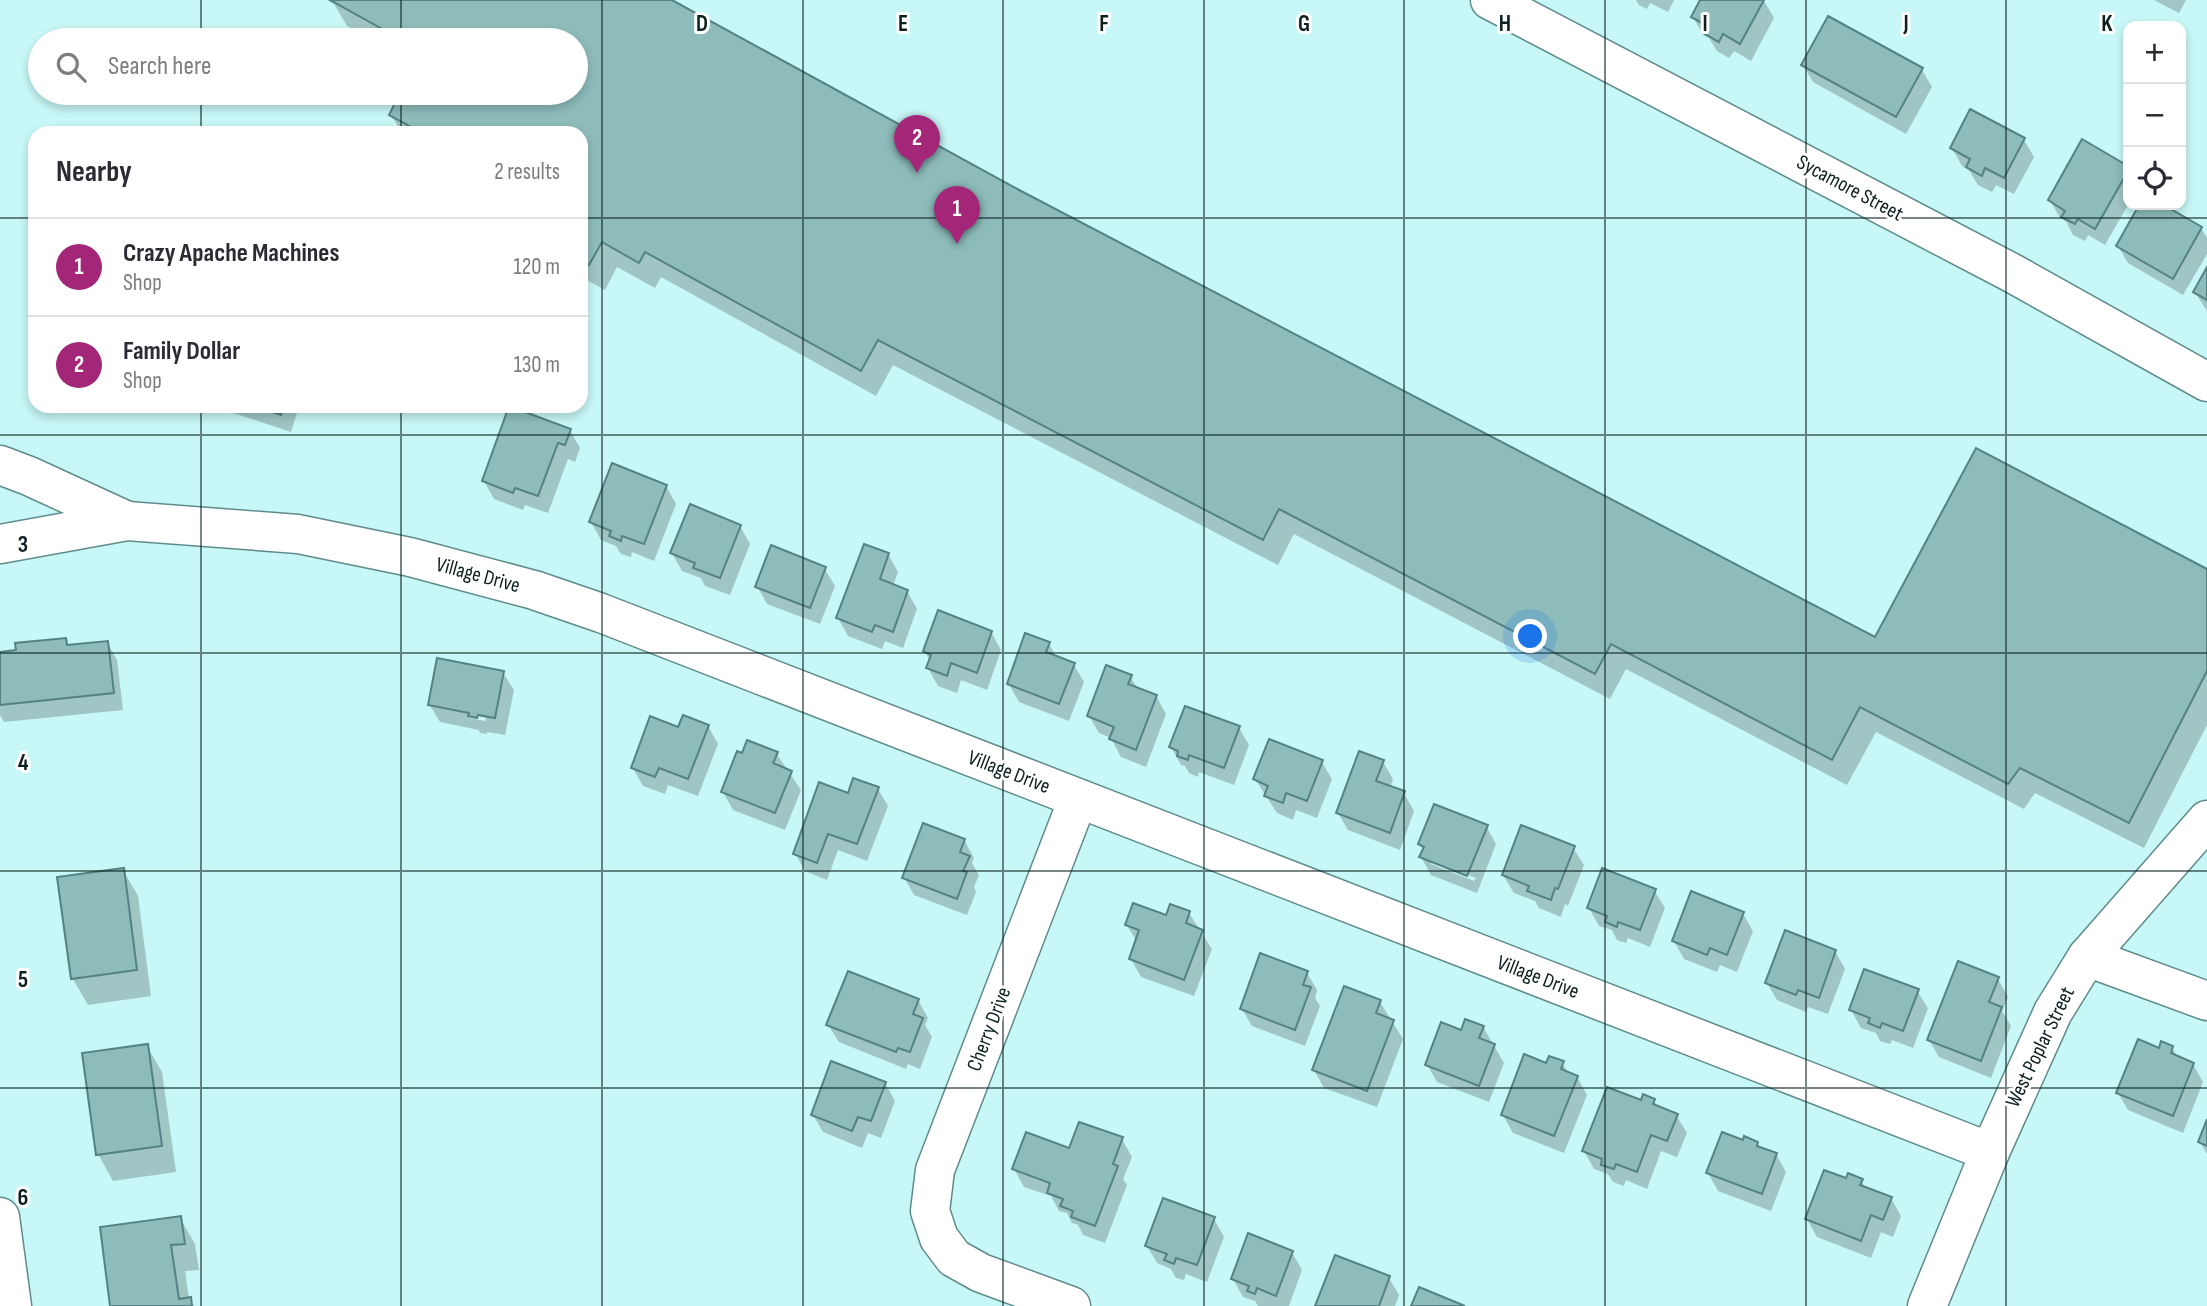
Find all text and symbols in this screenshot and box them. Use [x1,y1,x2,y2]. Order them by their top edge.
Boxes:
text: D [696,10,708,38]
text: E [898,10,908,38]
text: F [1099,10,1109,38]
text: G [1298,10,1310,38]
text: H [1499,10,1511,38]
text: I [1702,10,1708,38]
text: J [1902,10,1909,38]
text: K [2101,10,2113,38]
map controls [2123,21,2186,210]
button: + [2123,21,2186,84]
search box [28,28,588,105]
icon: search [52,48,90,86]
text: Search here [108,51,211,82]
button: − [2123,84,2186,147]
pin: 2 [894,115,940,173]
button: locate [2123,147,2186,210]
street label: Sycamore Street [1792,149,1908,227]
text: Nearby [56,154,132,190]
text: 2 results [494,158,560,186]
pin: 1 [934,186,980,244]
text: Crazy Apache Machines [123,238,339,269]
text: 1 [74,253,84,281]
text: 120 m [514,253,560,281]
text: Shop [123,269,162,297]
text: Family Dollar [123,336,240,367]
text: 2 [74,351,84,379]
text: 130 m [514,351,560,379]
text: Shop [123,367,162,395]
text: 3 [18,531,28,559]
street label: Village Drive [433,552,523,598]
your location [1513,619,1547,653]
street label: Village Drive [964,745,1054,799]
text: 4 [18,749,29,777]
street label: Village Drive [1493,950,1583,1004]
text: 5 [18,966,28,994]
street label: Cherry Drive [962,983,1016,1075]
street label: West Poplar Street [2000,983,2080,1111]
text: 6 [18,1184,28,1212]

